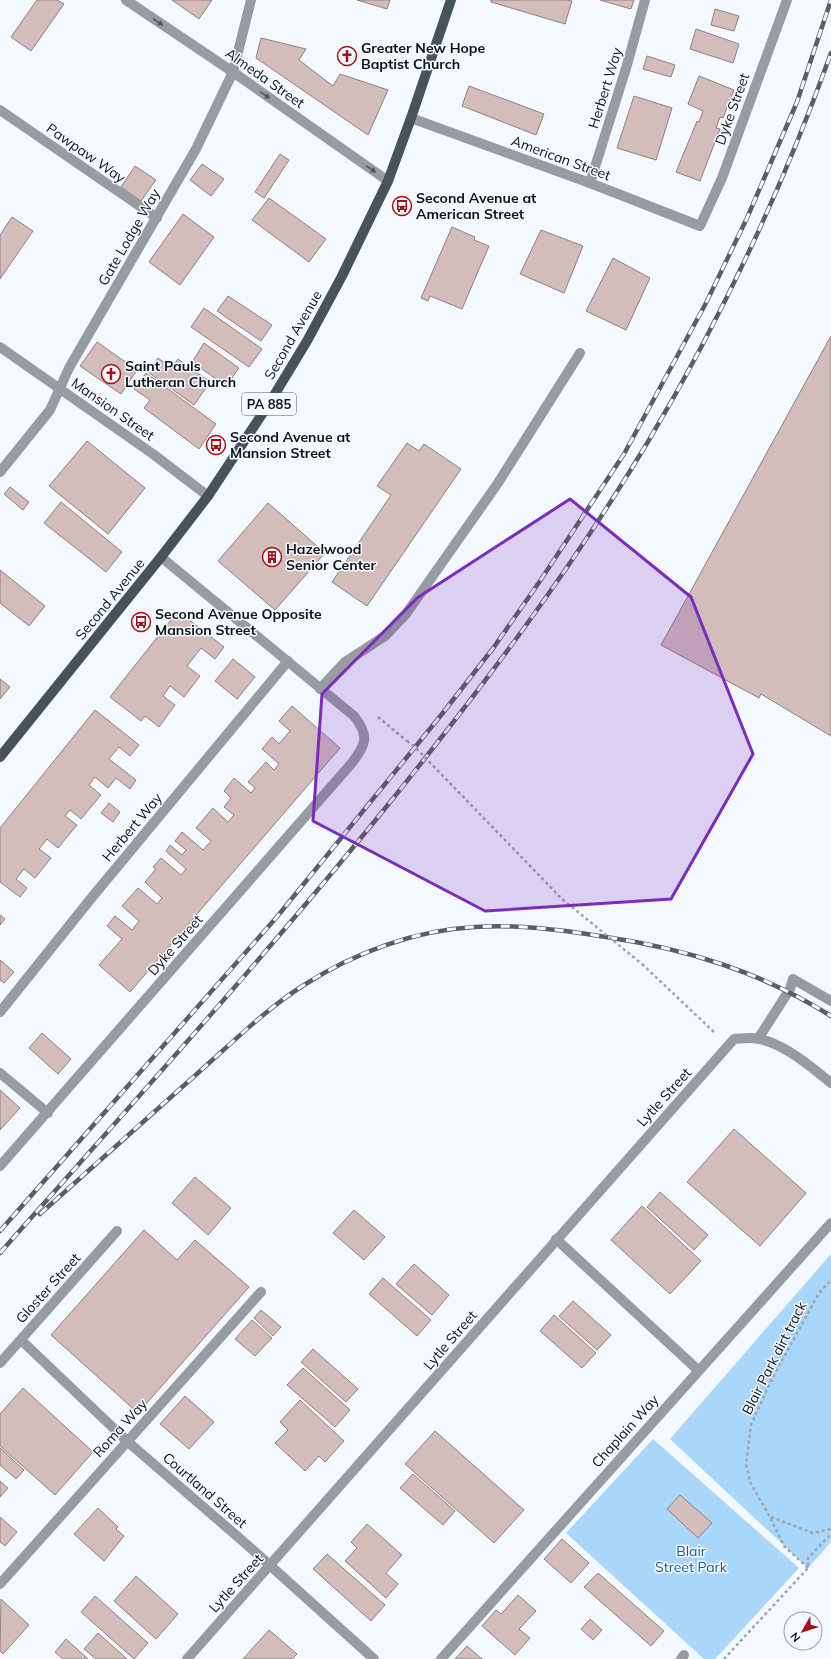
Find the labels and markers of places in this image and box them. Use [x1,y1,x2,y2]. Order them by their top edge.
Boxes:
place label: Greater New Hope Baptist Church [361,39,485,73]
church icon: Greater New Hope Baptist Church [336,45,358,67]
place label: Second Avenue at American Street [416,189,537,223]
bus stop icon: Second Avenue at American Street [391,195,413,217]
place label: Saint Pauls Lutheran Church [125,357,236,391]
church icon: Saint Pauls Lutheran Church [100,363,122,385]
place label: Second Avenue at Mansion Street [230,428,351,462]
bus stop icon: Second Avenue at Mansion Street [205,434,227,456]
place label: Hazelwood Senior Center [286,540,377,574]
building icon: Hazelwood Senior Center [261,546,283,568]
place label: Second Avenue Opposite Mansion Street [155,605,322,639]
bus stop icon: Second Avenue Opposite Mansion Street [130,611,152,633]

